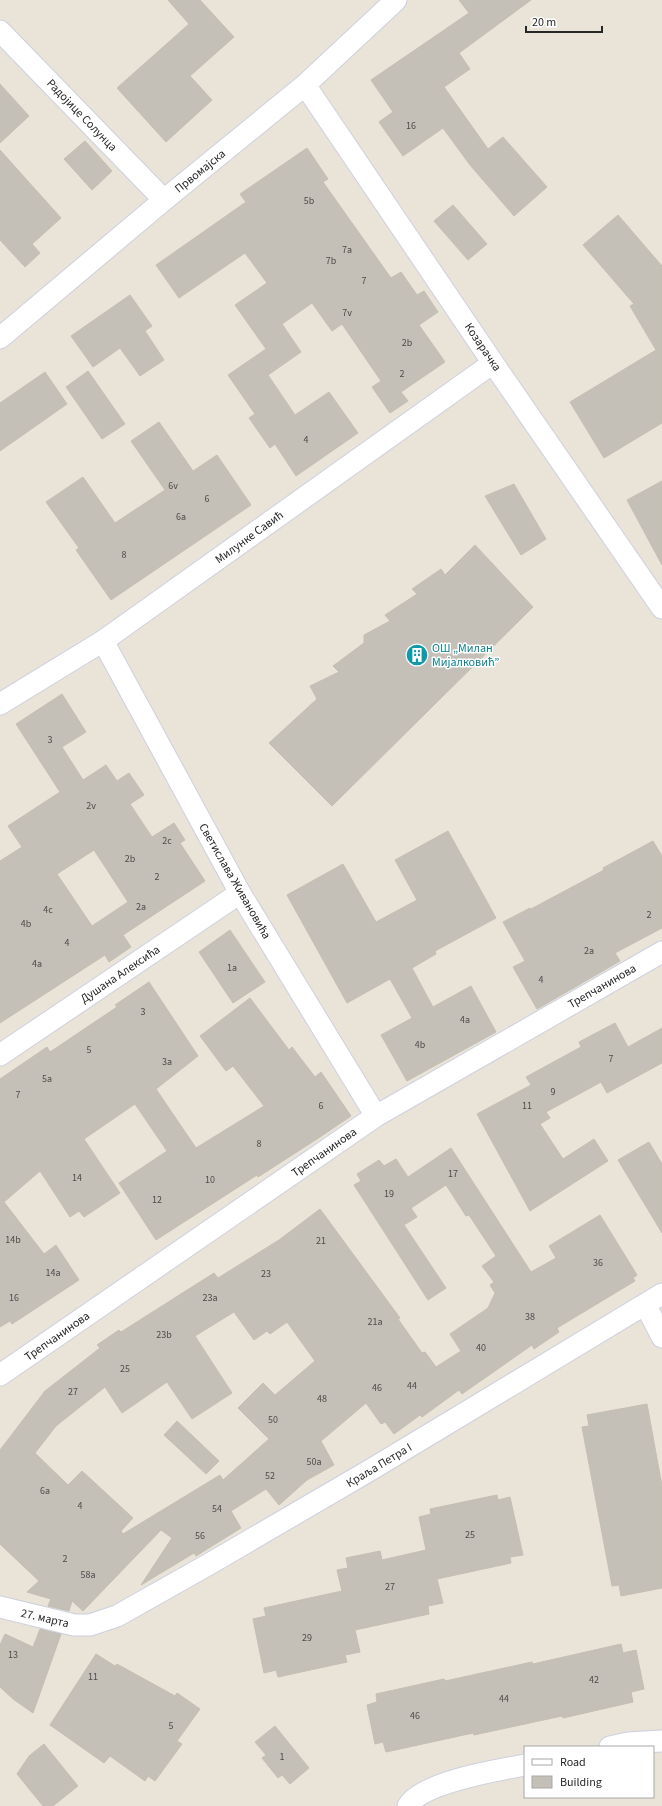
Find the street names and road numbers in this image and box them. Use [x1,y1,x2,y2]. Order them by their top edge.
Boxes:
street label: Радојице Солунца [43,75,121,155]
street label: Првомајска [171,146,229,197]
street label: Козарачка [460,320,505,375]
street label: Милунке Савић [212,507,287,568]
street label: Светислава Живановића [194,820,275,942]
street label: Душана Алексића [77,941,164,1008]
street label: Трепчанинова [565,960,640,1013]
street label: Трепчанинова [288,1124,360,1181]
street label: Трепчанинова [21,1308,93,1365]
street label: Краља Петра I [343,1439,415,1492]
street label: 27. марта [19,1605,71,1632]

